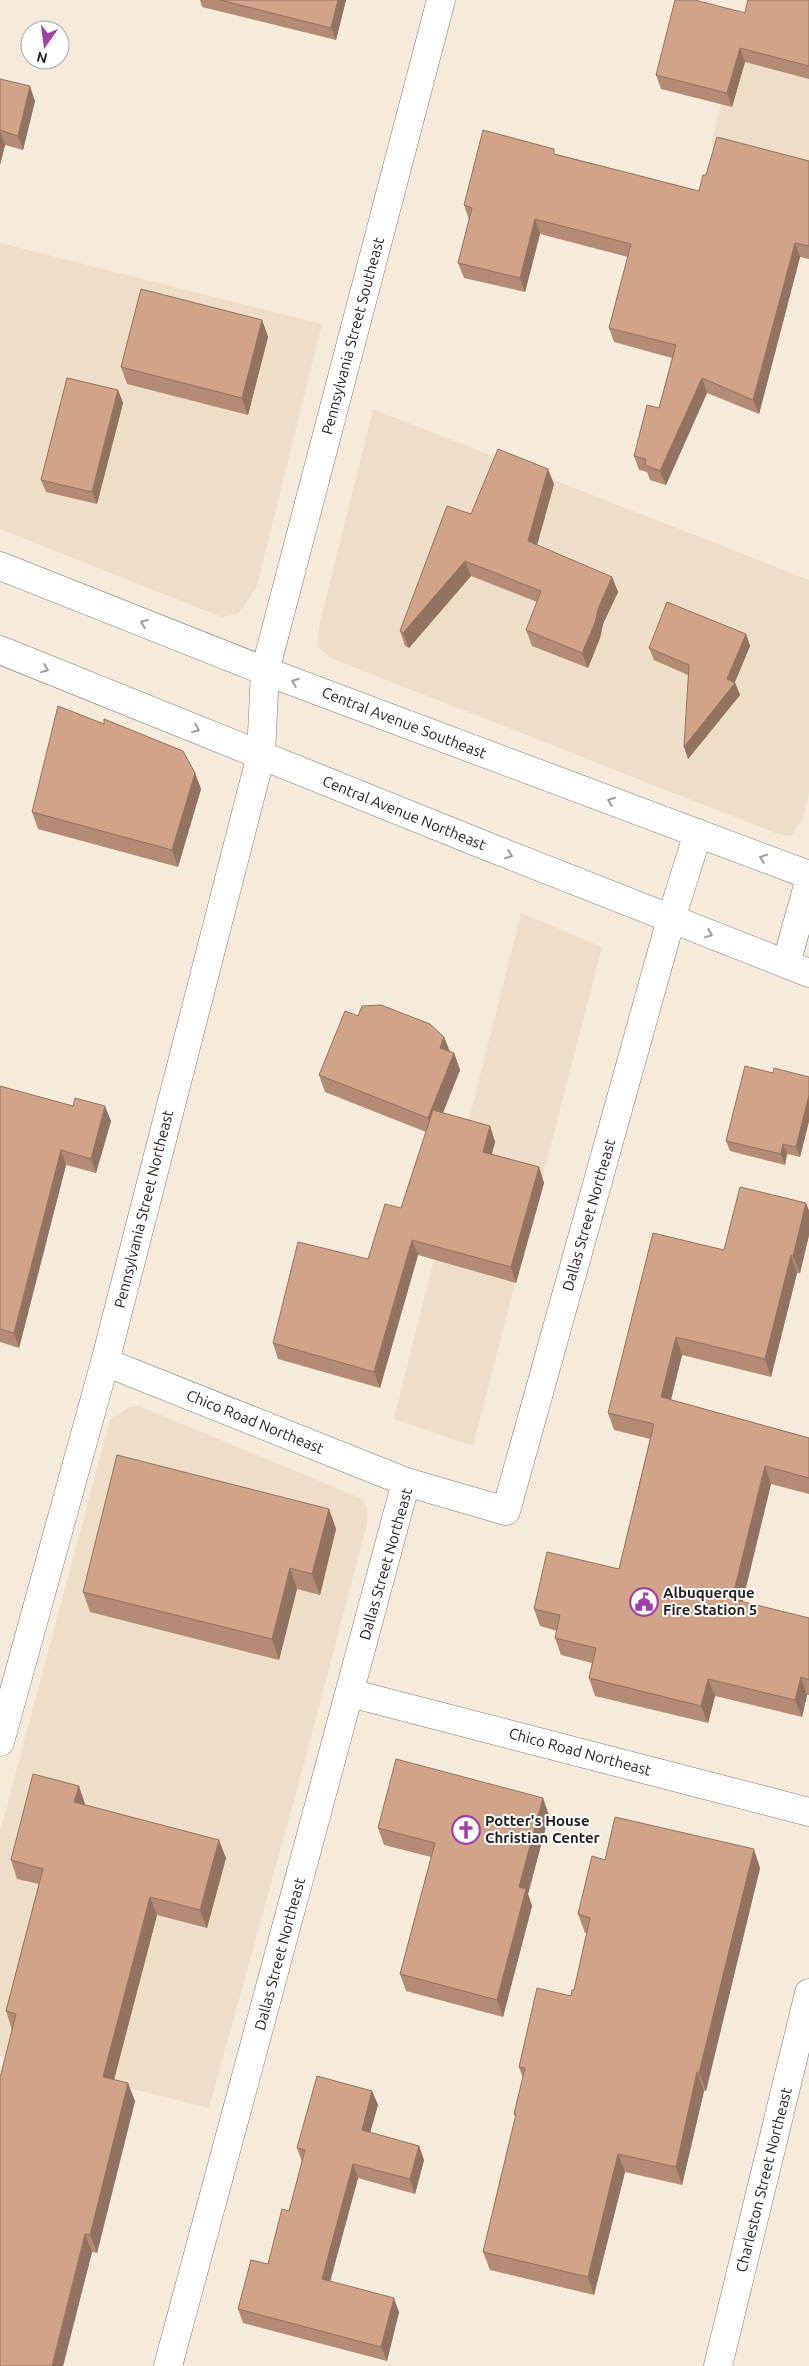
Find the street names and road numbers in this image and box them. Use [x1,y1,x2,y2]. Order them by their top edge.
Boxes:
street label: Pennsylvania Street Southeast [318,235,387,436]
street label: Central Avenue Southeast [320,683,489,762]
street label: Central Avenue Northeast [320,772,488,853]
street label: Pennsylvania Street Northeast [111,1108,176,1310]
street label: Dallas Street Northeast [559,1137,618,1293]
street label: Chico Road Northeast [184,1386,326,1457]
street label: Dallas Street Northeast [356,1486,415,1642]
street label: Chico Road Northeast [507,1724,653,1779]
street label: Dallas Street Northeast [251,1876,308,2032]
street label: Charleston Street Northeast [732,2086,795,2274]

